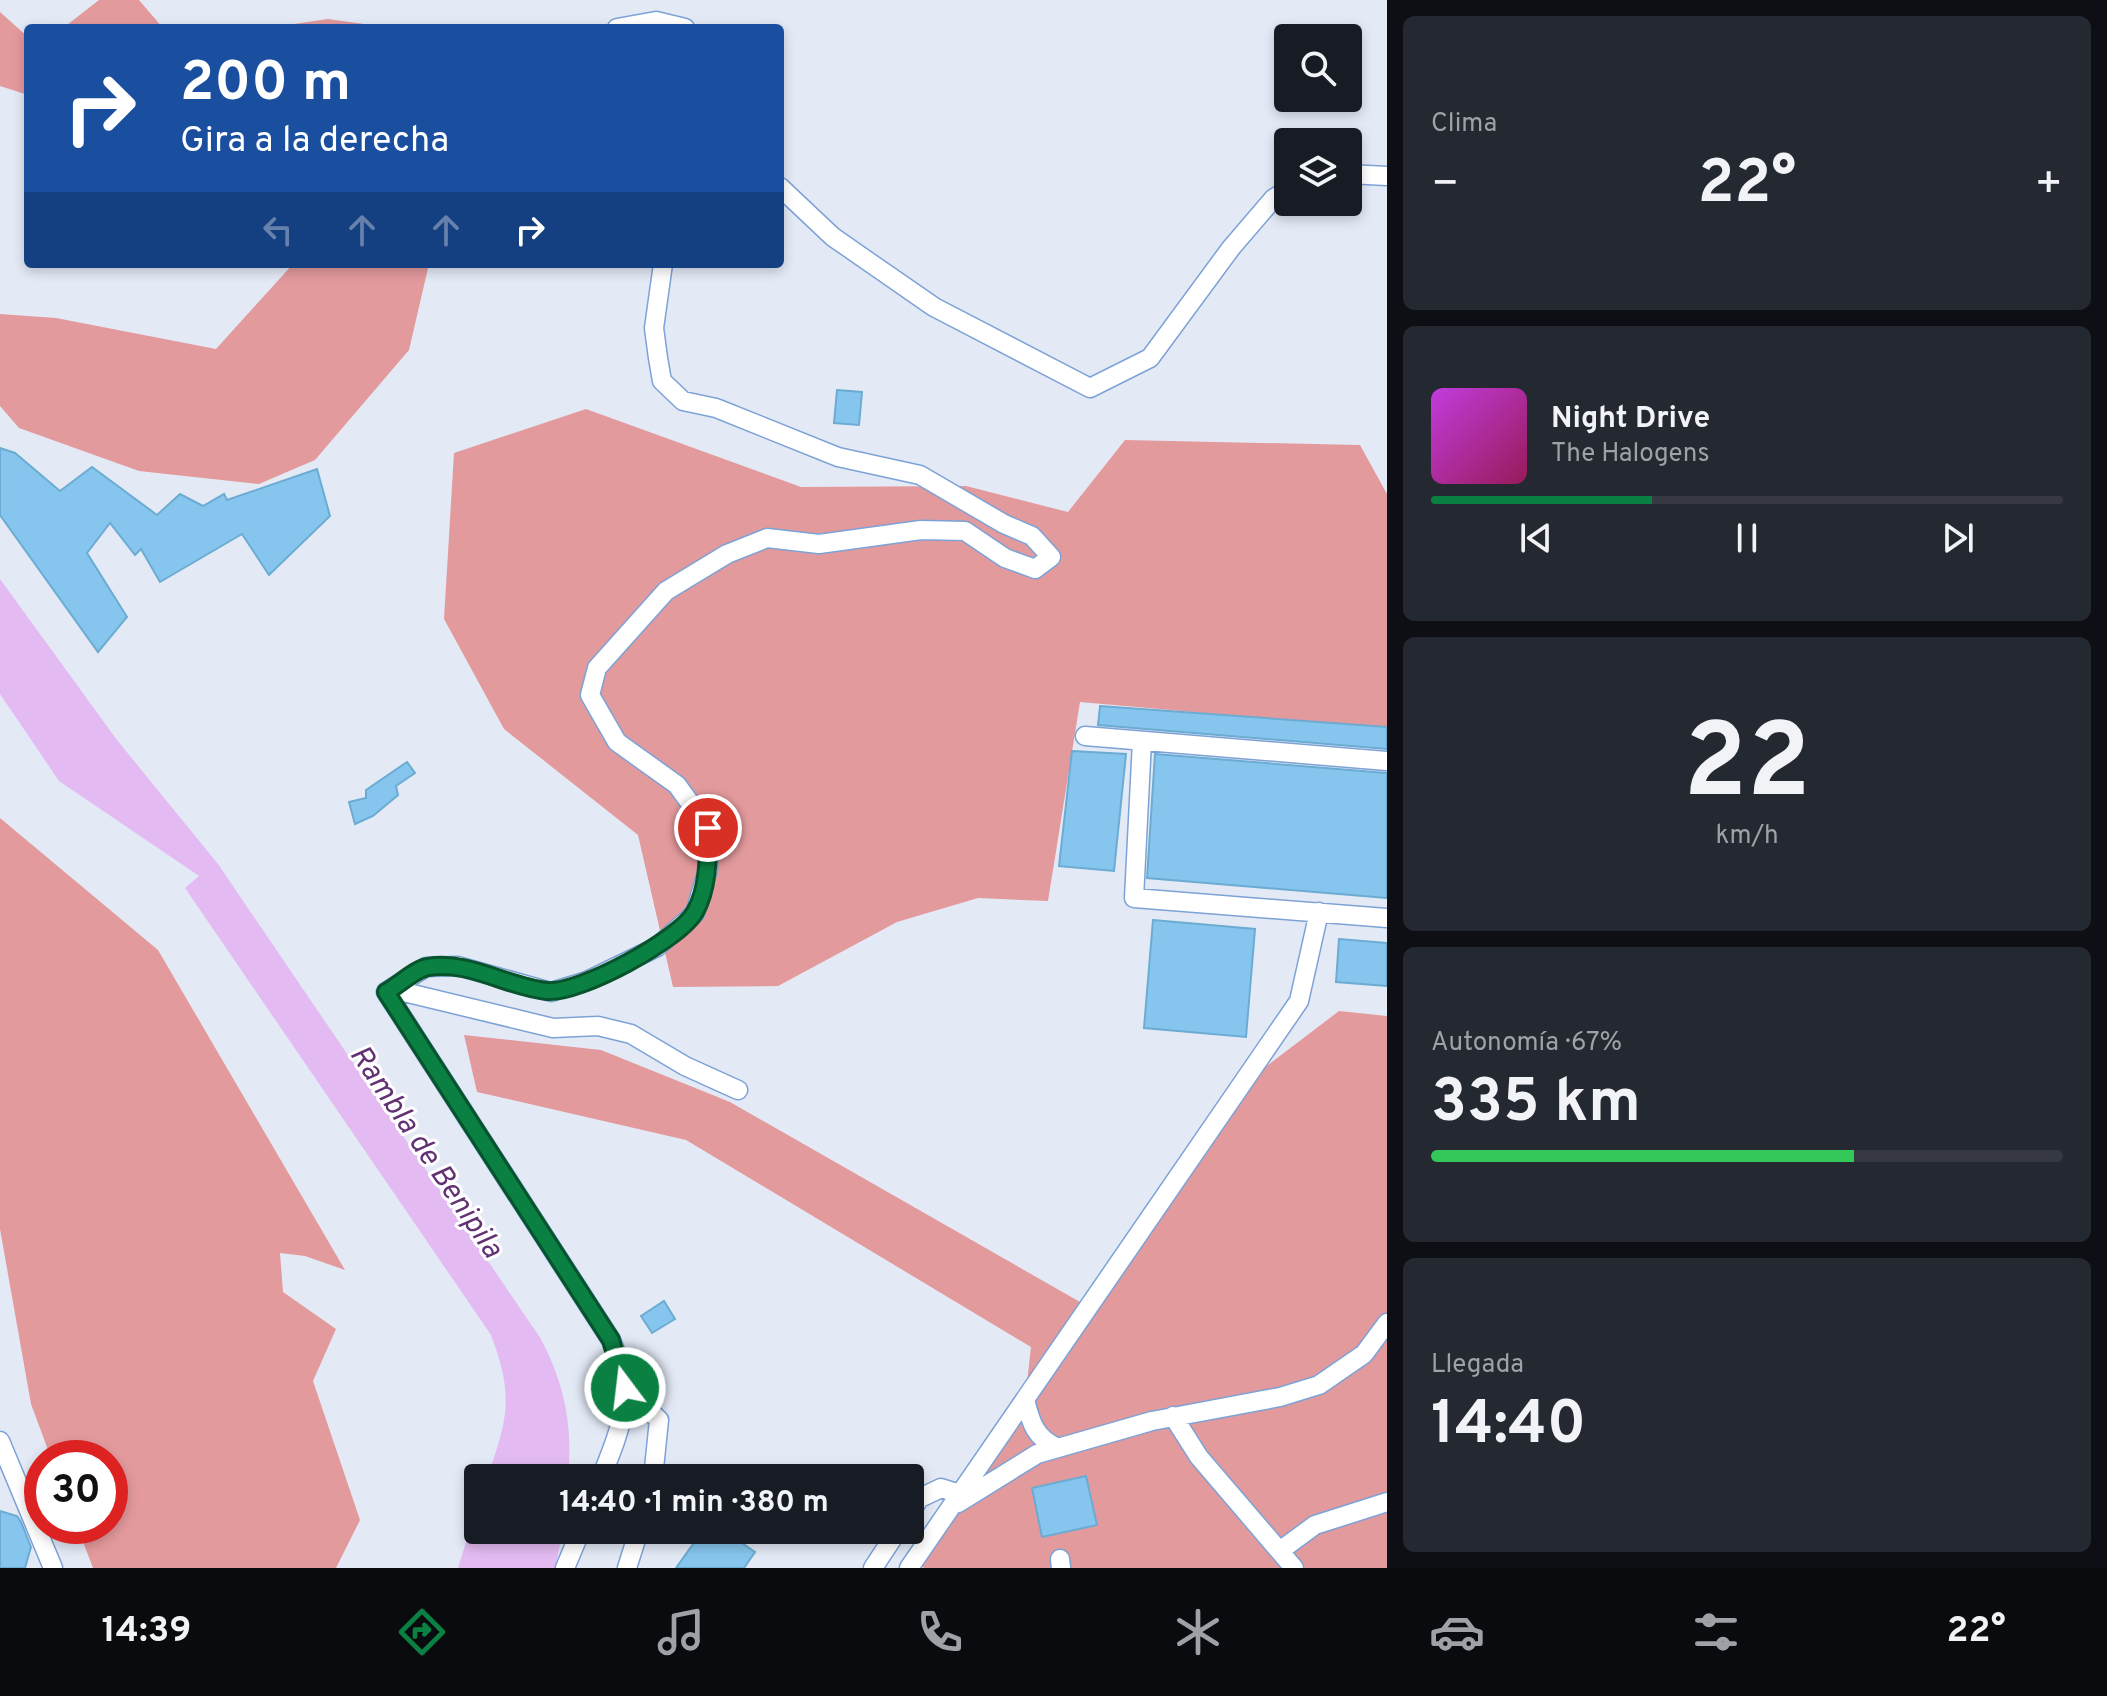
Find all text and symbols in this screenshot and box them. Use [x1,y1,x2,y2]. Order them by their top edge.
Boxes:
map controls [1274,24,1362,216]
button: search [1274,24,1362,112]
text: 200 m [180,50,351,120]
icon: right [48,56,152,160]
text: Clima [1431,108,1497,141]
text: Gira a la derecha [180,119,449,165]
button: layers [1274,128,1362,216]
text: 22° [1698,148,1796,224]
text: − [1431,158,1459,214]
text: + [2035,158,2063,214]
icon: left [256,208,300,252]
icon: ahead [340,208,384,252]
icon: ahead [424,208,468,252]
icon: right [508,208,552,252]
text: Night Drive [1551,401,1710,438]
text: The Halogens [1551,438,1710,471]
icon: previous [1514,516,1558,560]
icon: pause [1725,516,1769,560]
icon: next [1936,516,1980,560]
text: 22 [1683,702,1811,834]
pin [674,794,742,862]
icon: arrive [686,806,730,850]
text: km/h [1715,820,1779,853]
text: Autonomía · 67% [1431,1027,1622,1060]
water label: Rambla de Benipila [340,1039,510,1266]
text: 335 km [1431,1067,1641,1143]
position arrow [583,1346,667,1430]
text: Llegada [1431,1349,1524,1382]
text: 14:40 [1431,1389,1586,1465]
speed limit sign: 30 [24,1440,128,1544]
text: 14:40 · 1 min · 380 m [559,1485,829,1522]
icon: directions [394,1604,450,1660]
icon: music [653,1604,709,1660]
icon: phone [912,1604,968,1660]
icon: climate [1170,1604,1226,1660]
icon: car [1429,1604,1485,1660]
icon: filters [1688,1604,1744,1660]
text: 14:39 [101,1609,191,1655]
text: 22° [1947,1609,2006,1655]

